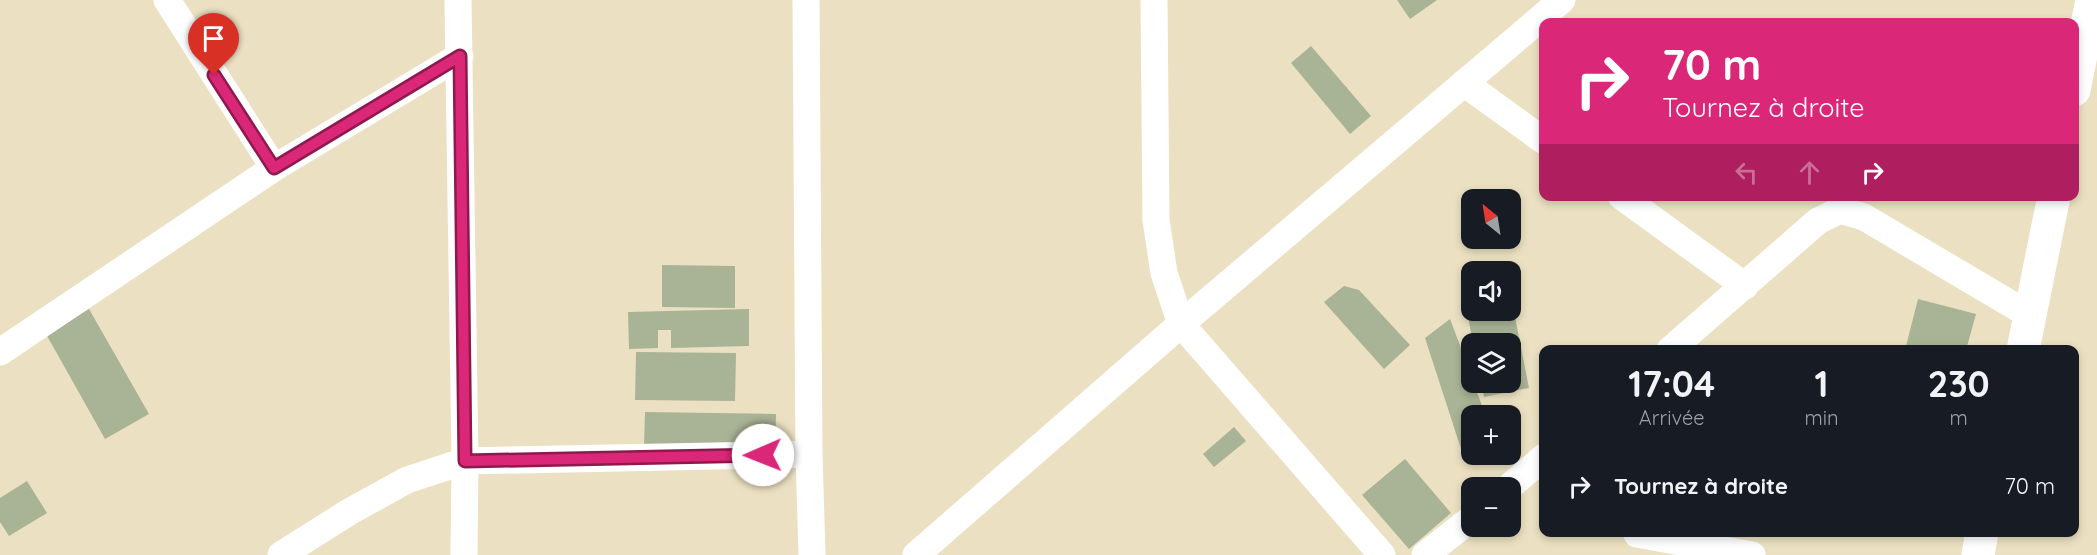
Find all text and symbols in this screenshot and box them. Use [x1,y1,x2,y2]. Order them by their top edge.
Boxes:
pin [188,13,239,75]
icon: arrive [197,22,230,55]
text: 70 m [1662,38,1761,91]
icon: right [1563,42,1641,120]
text: Tournez à droite [1662,90,1865,124]
icon: left [1730,156,1763,189]
icon: ahead [1793,156,1826,189]
icon: right [1856,156,1889,189]
north arrow [1461,189,1521,249]
map controls [1461,189,1521,537]
button: sound [1461,261,1521,321]
button: layers [1461,333,1521,393]
text: 17:04 [1628,361,1715,406]
text: 1 [1814,361,1828,406]
text: 230 [1928,361,1990,406]
button: + [1461,405,1521,465]
text: Arrivée [1639,405,1705,430]
text: min [1804,405,1839,430]
text: m [1950,405,1968,430]
position arrow [731,423,795,487]
icon: right [1563,470,1596,503]
text: Tournez à droite [1614,472,1788,500]
text: 70 m [2005,472,2055,500]
button: − [1461,477,1521,537]

